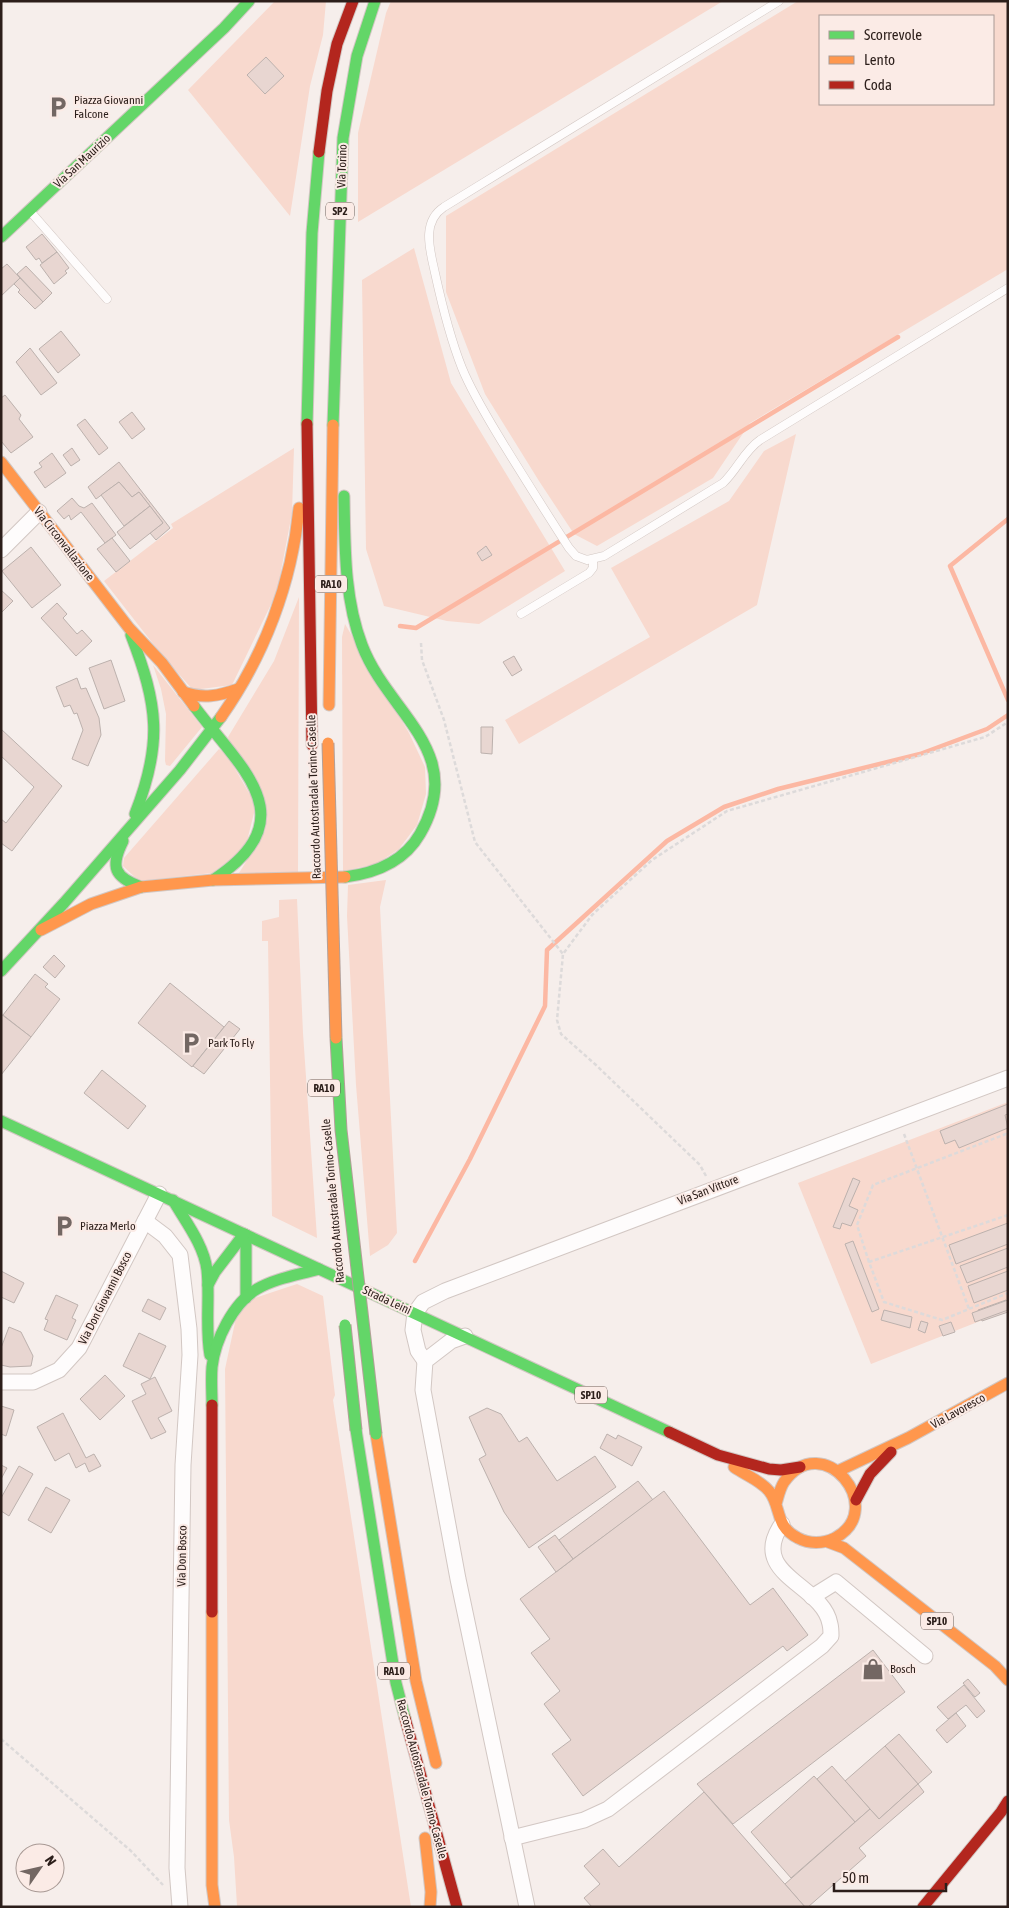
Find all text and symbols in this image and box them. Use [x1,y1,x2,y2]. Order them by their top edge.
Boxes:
legend [819,15,994,105]
text: Scorrevole [864,26,922,43]
text: Lento [864,51,895,68]
text: Coda [864,76,892,93]
place label: Piazza Giovanni Falcone [74,93,143,121]
parking icon: Piazza Giovanni Falcone [45,94,71,120]
street label: Via San Maurizio [51,131,114,191]
street label: Via Torino [334,144,350,188]
road number: SP2 [326,202,354,220]
street label: Via Circonvallazione [31,504,97,584]
road number: RA10 [315,576,347,592]
street label: Raccordo Autostradale Torino-Caselle [304,715,324,879]
parking icon: Park To Fly [178,1030,204,1056]
place label: Park To Fly [208,1036,254,1050]
road number: RA10 [308,1080,340,1096]
street label: Raccordo Autostradale Torino-Caselle [319,1118,347,1284]
street label: Via San Vittore [676,1172,740,1208]
parking icon: Piazza Merlo [51,1213,77,1239]
place label: Piazza Merlo [80,1219,136,1233]
street label: Via Don Giovanni Bosco [76,1249,135,1347]
street label: Strada Leinì [361,1283,414,1317]
road number: SP10 [575,1386,607,1404]
street label: Via Lavoresco [928,1390,988,1432]
street label: Via Don Bosco [174,1525,190,1587]
road number: SP10 [921,1612,953,1630]
shop icon: Bosch [860,1656,886,1682]
road number: RA10 [378,1662,410,1680]
place label: Bosch [890,1662,916,1676]
street label: Raccordo Autostradale Torino-Caselle [394,1698,450,1860]
north arrow [15,1843,65,1893]
text: N [42,1853,60,1869]
scale bar [834,1860,946,1892]
text: 50 m [842,1869,869,1886]

